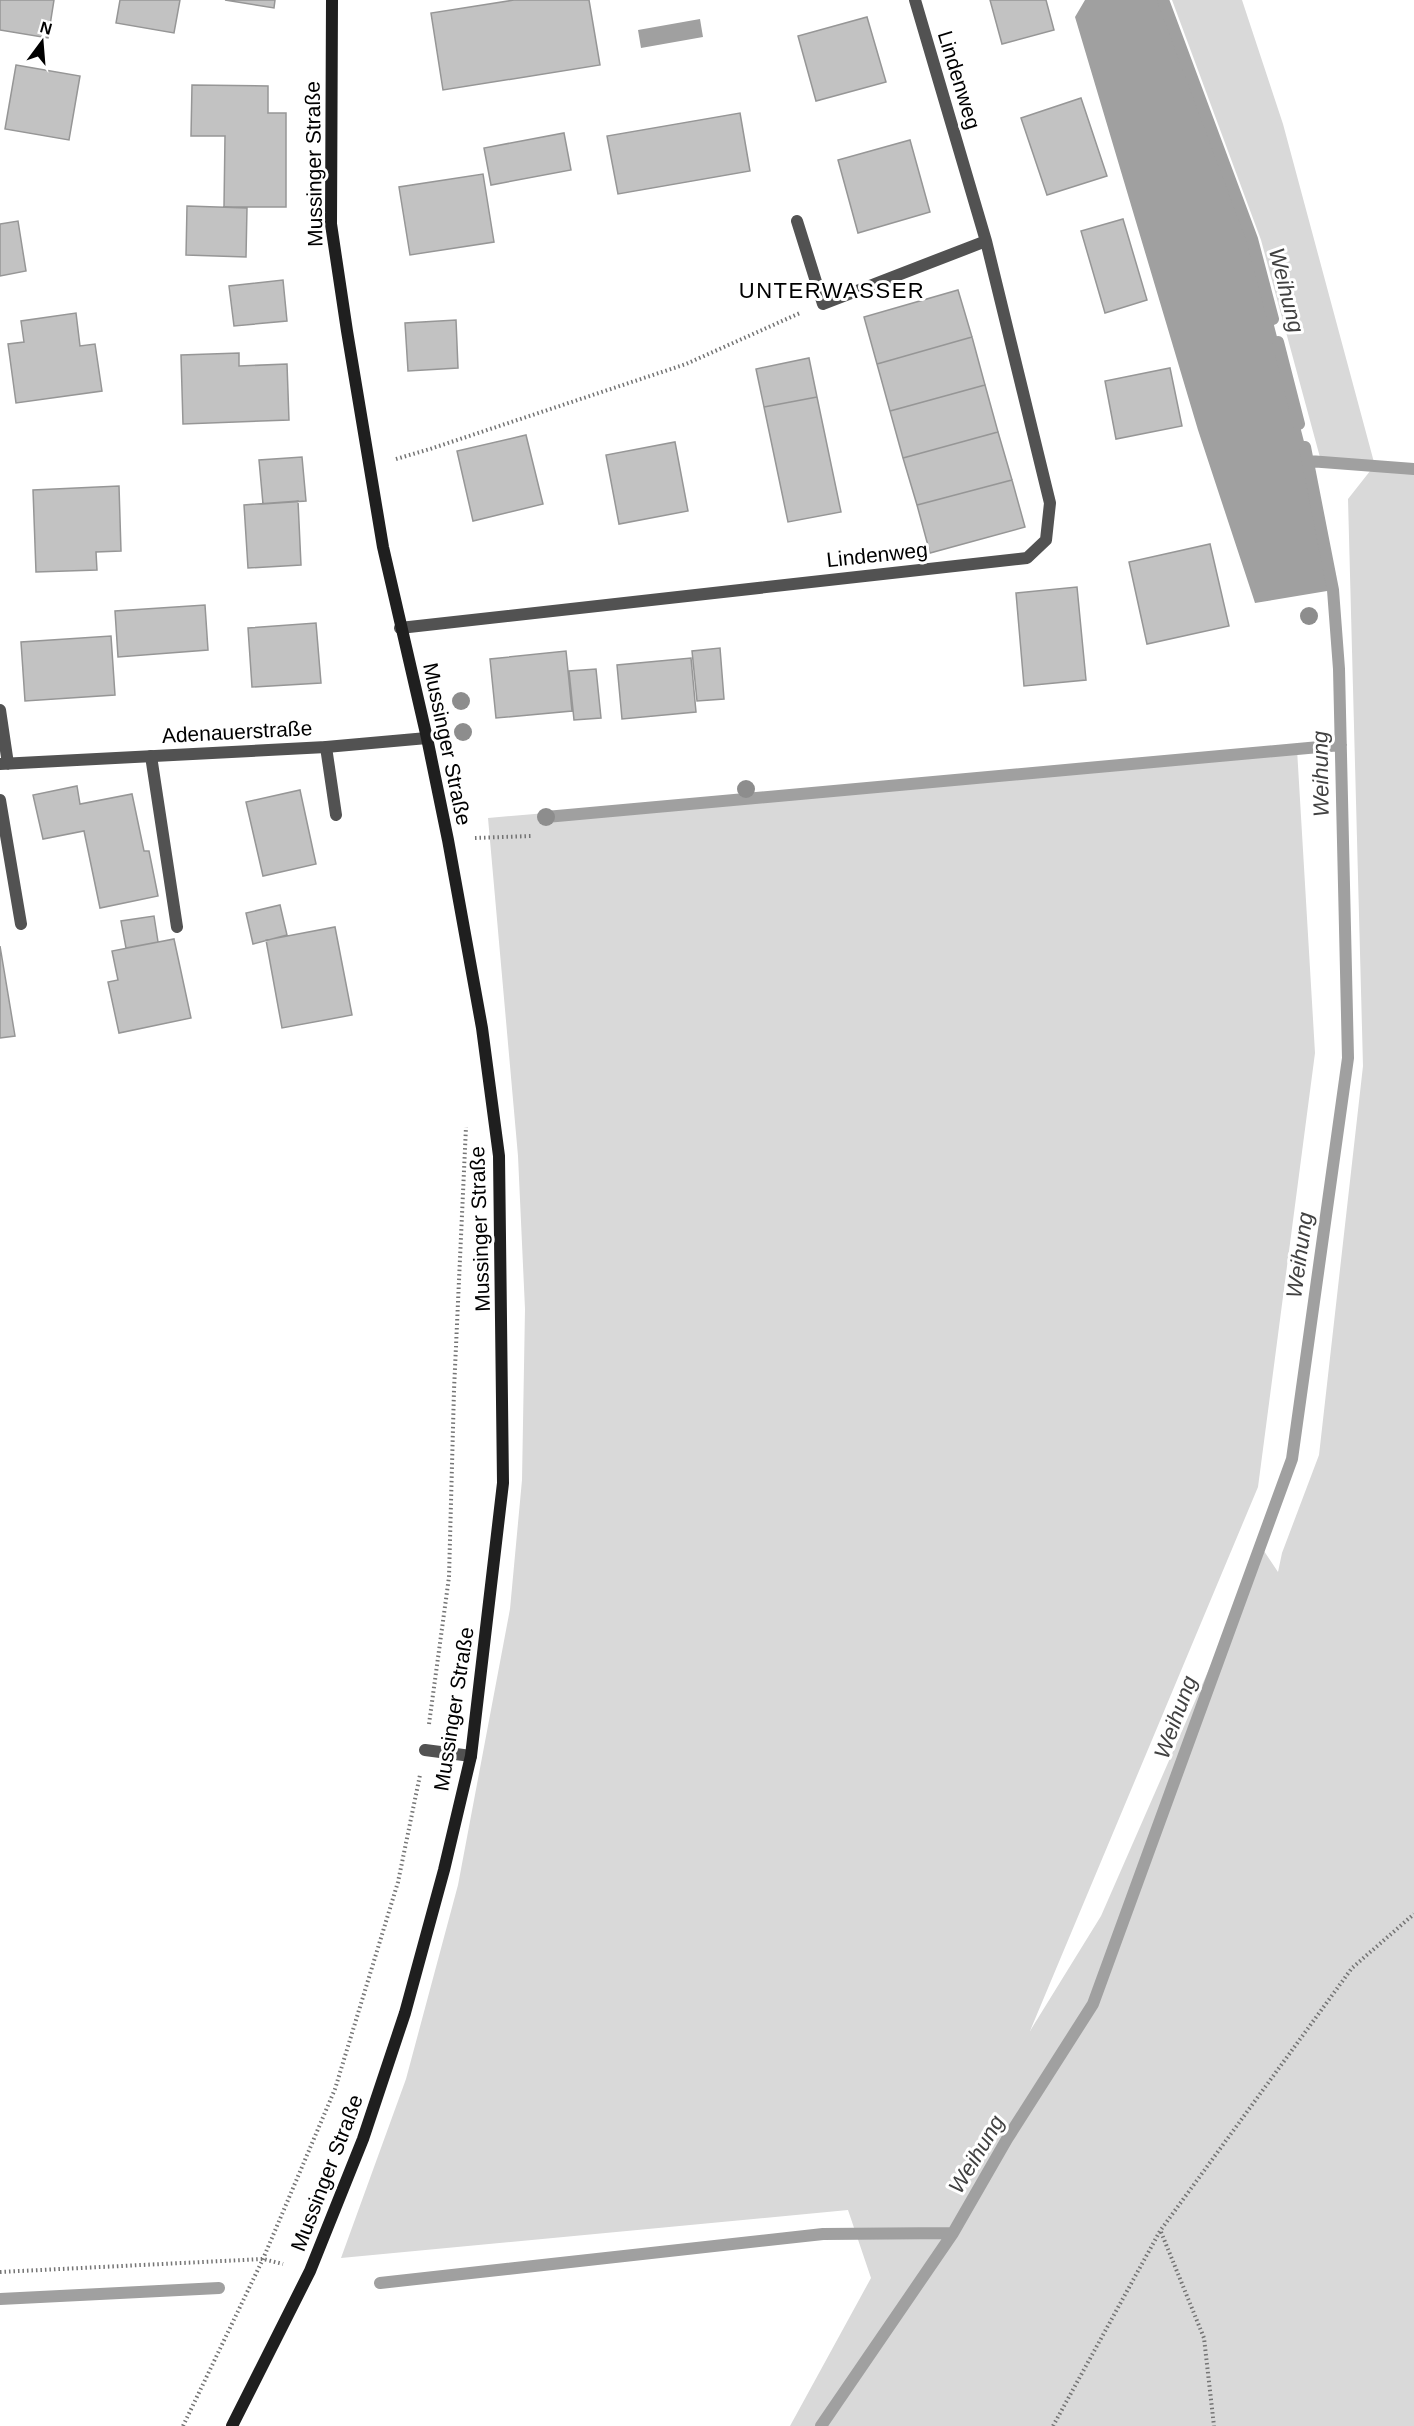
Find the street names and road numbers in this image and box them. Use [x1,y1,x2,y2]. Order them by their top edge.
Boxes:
street label: Lindenweg [934,28,985,132]
street label: Mussinger Straße [301,81,326,247]
street label: Lindenweg [825,538,929,571]
street label: Mussinger Straße [419,660,476,827]
street label: Adenauerstraße [161,716,313,747]
street label: Mussinger Straße [465,1146,494,1312]
street label: Mussinger Straße [429,1625,478,1793]
street label: Mussinger Straße [286,2091,367,2254]

